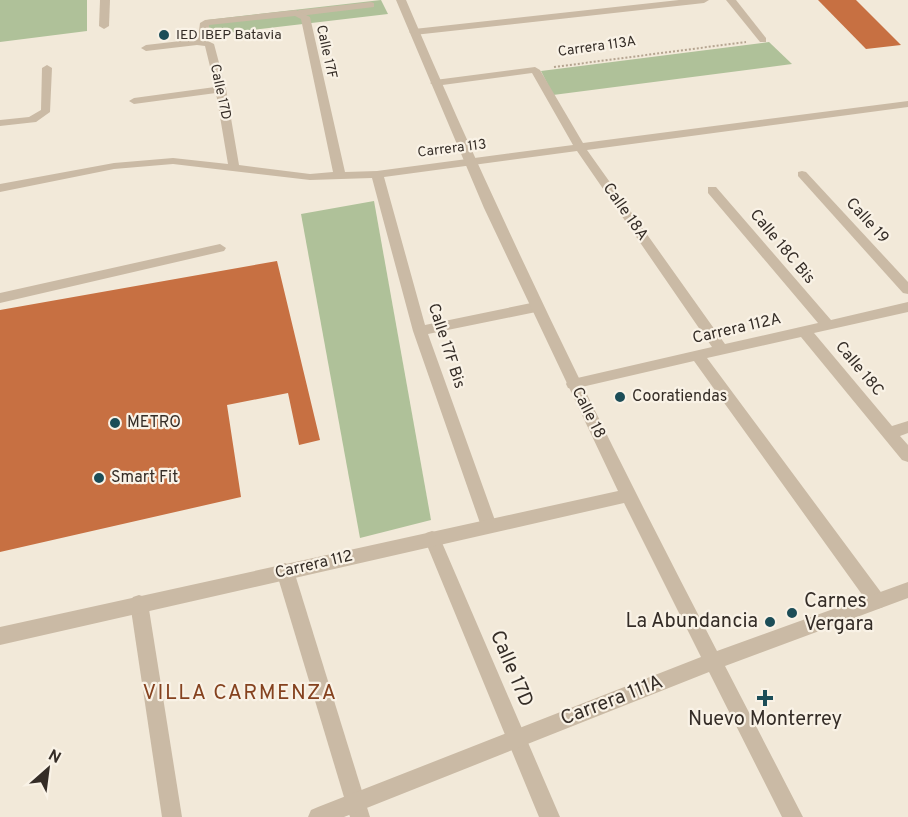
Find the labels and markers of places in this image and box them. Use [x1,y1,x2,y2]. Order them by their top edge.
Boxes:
place label: IED IBEP Batavia [176,27,282,44]
marker: IED IBEP Batavia [157,28,171,42]
place label: Cooratiendas [632,387,727,407]
marker: Cooratiendas [613,390,627,404]
place label: METRO [127,413,181,433]
marker: METRO [108,416,122,430]
place label: Smart Fit [111,468,178,488]
marker: Smart Fit [92,471,106,485]
place label: Carnes Vergara [804,589,873,638]
marker: Carnes Vergara [785,606,799,620]
place label: La Abundancia [625,609,758,635]
marker: La Abundancia [763,615,777,629]
marker: Nuevo Monterrey [758,691,772,705]
place label: Nuevo Monterrey [688,707,842,733]

